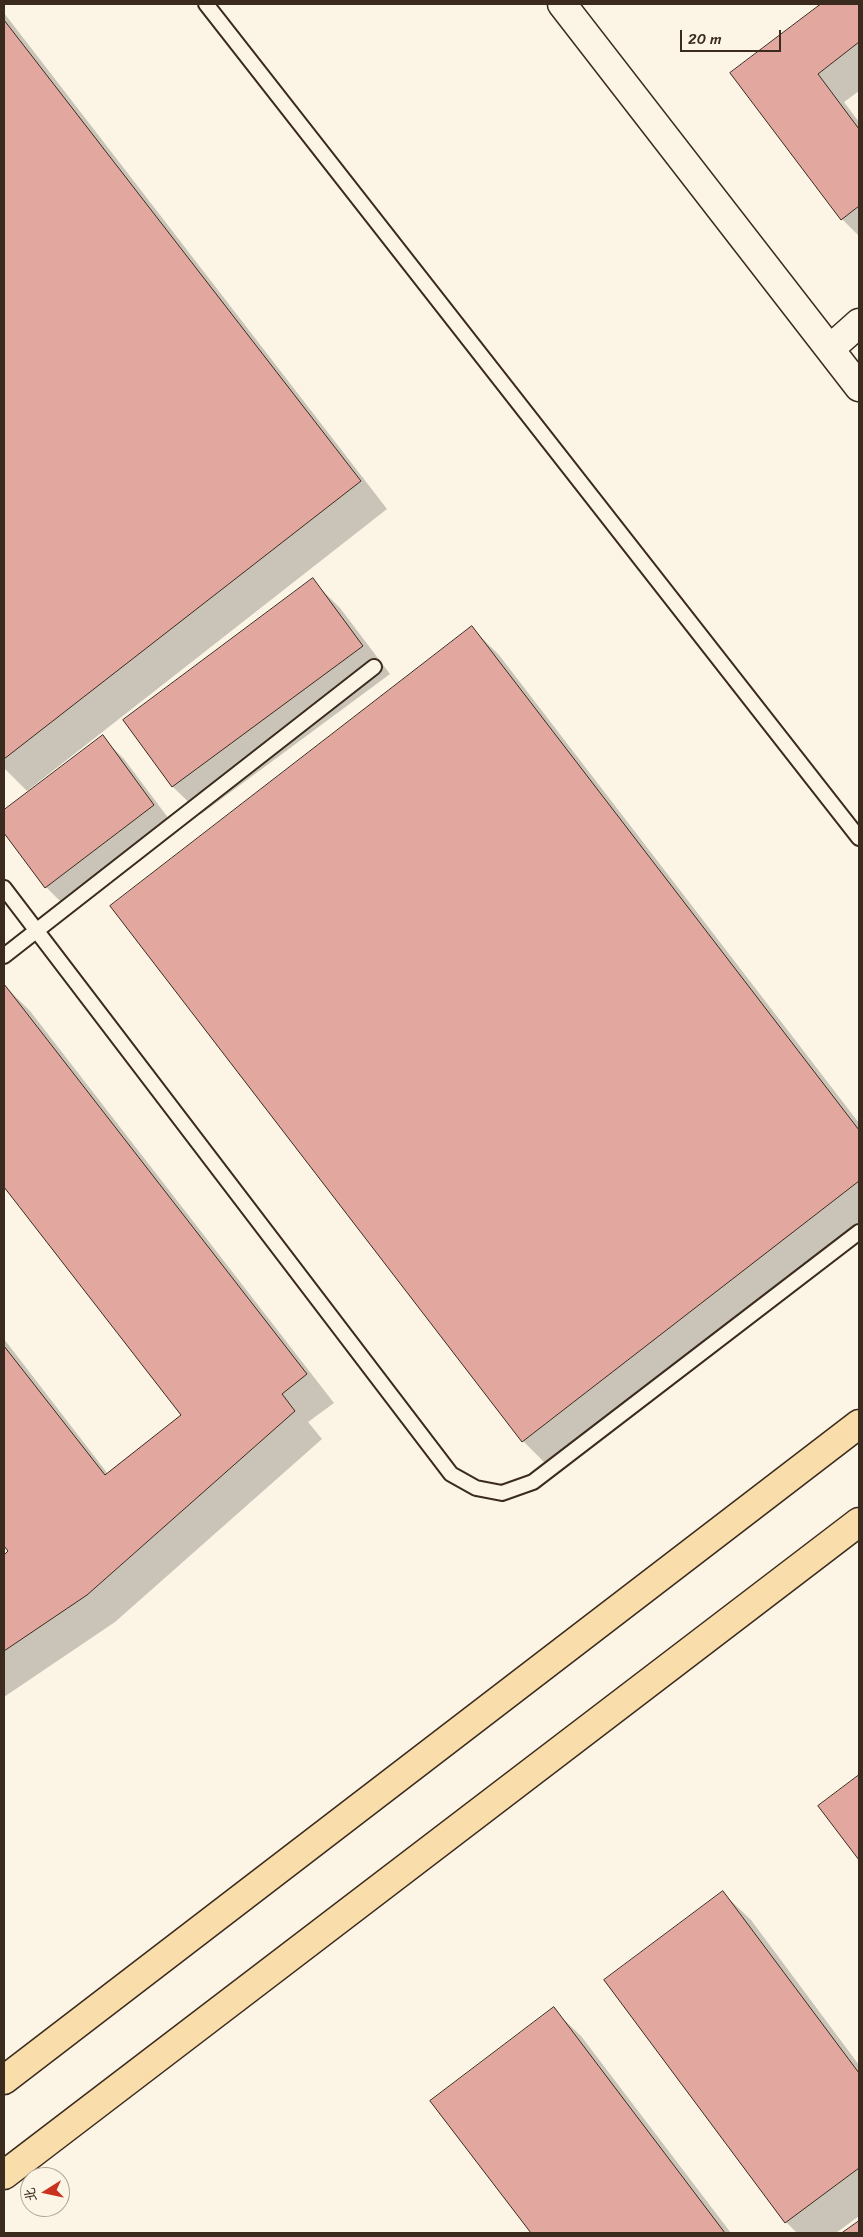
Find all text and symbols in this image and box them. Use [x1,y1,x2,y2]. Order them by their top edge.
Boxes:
scale bar [683,20,784,52]
text: 20 m [688,26,722,52]
north arrow [20,2167,70,2217]
text: 北 [17,2185,44,2204]

